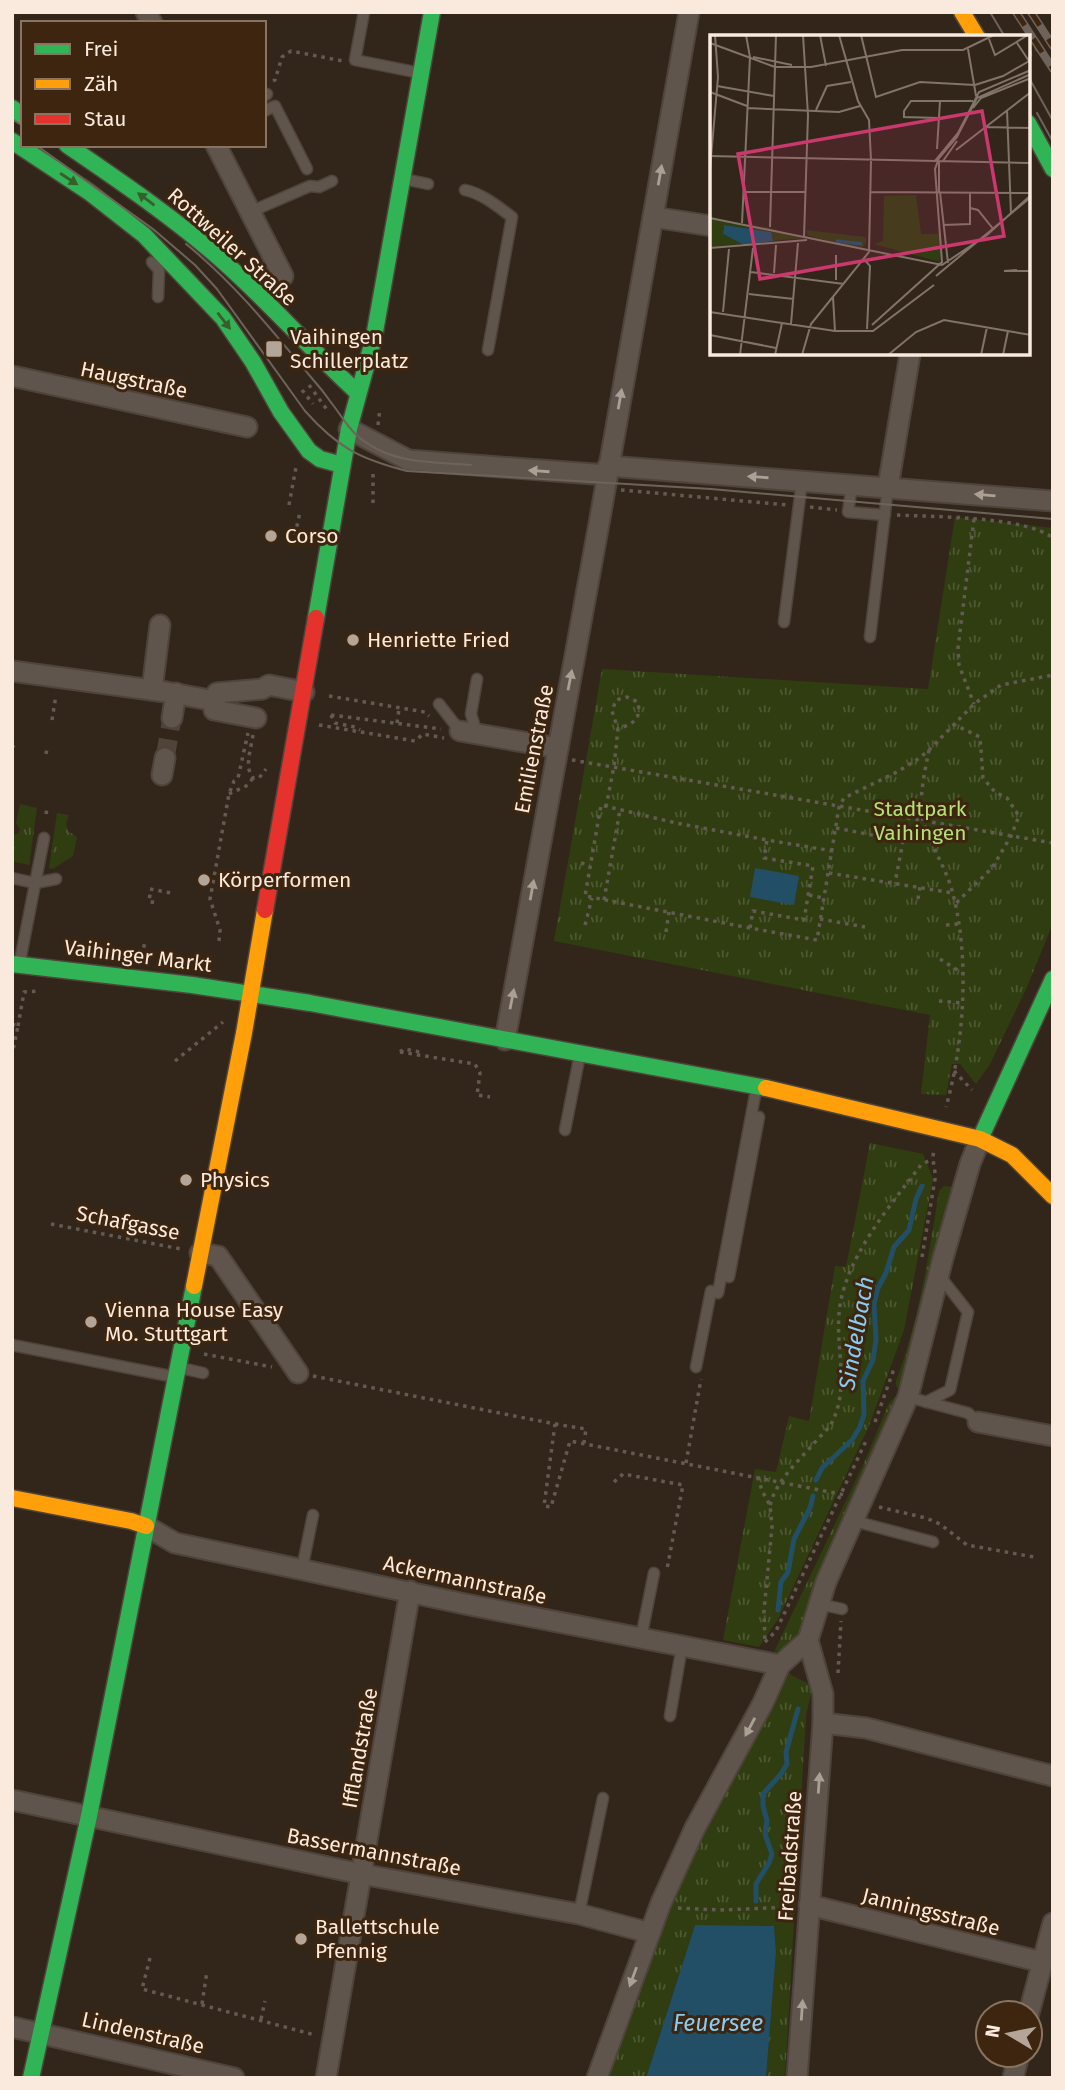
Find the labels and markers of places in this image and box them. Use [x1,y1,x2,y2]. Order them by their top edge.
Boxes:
place label: Vaihingen Schillerplatz [290,324,408,374]
marker: Vaihingen Schillerplatz [264,339,284,359]
place label: Corso [285,523,338,549]
marker: Corso [263,528,279,544]
place label: Henriette Fried [367,627,510,653]
marker: Henriette Fried [345,632,361,648]
place label: Körperformen [218,867,351,893]
marker: Körperformen [196,872,212,888]
place label: Physics [200,1167,270,1193]
marker: Physics [178,1172,194,1188]
place label: Vienna House Easy Mo. Stuttgart [105,1297,284,1347]
marker: Vienna House Easy Mo. Stuttgart [83,1314,99,1330]
place label: Ballettschule Pfennig [315,1914,440,1964]
marker: Ballettschule Pfennig [293,1931,309,1947]

